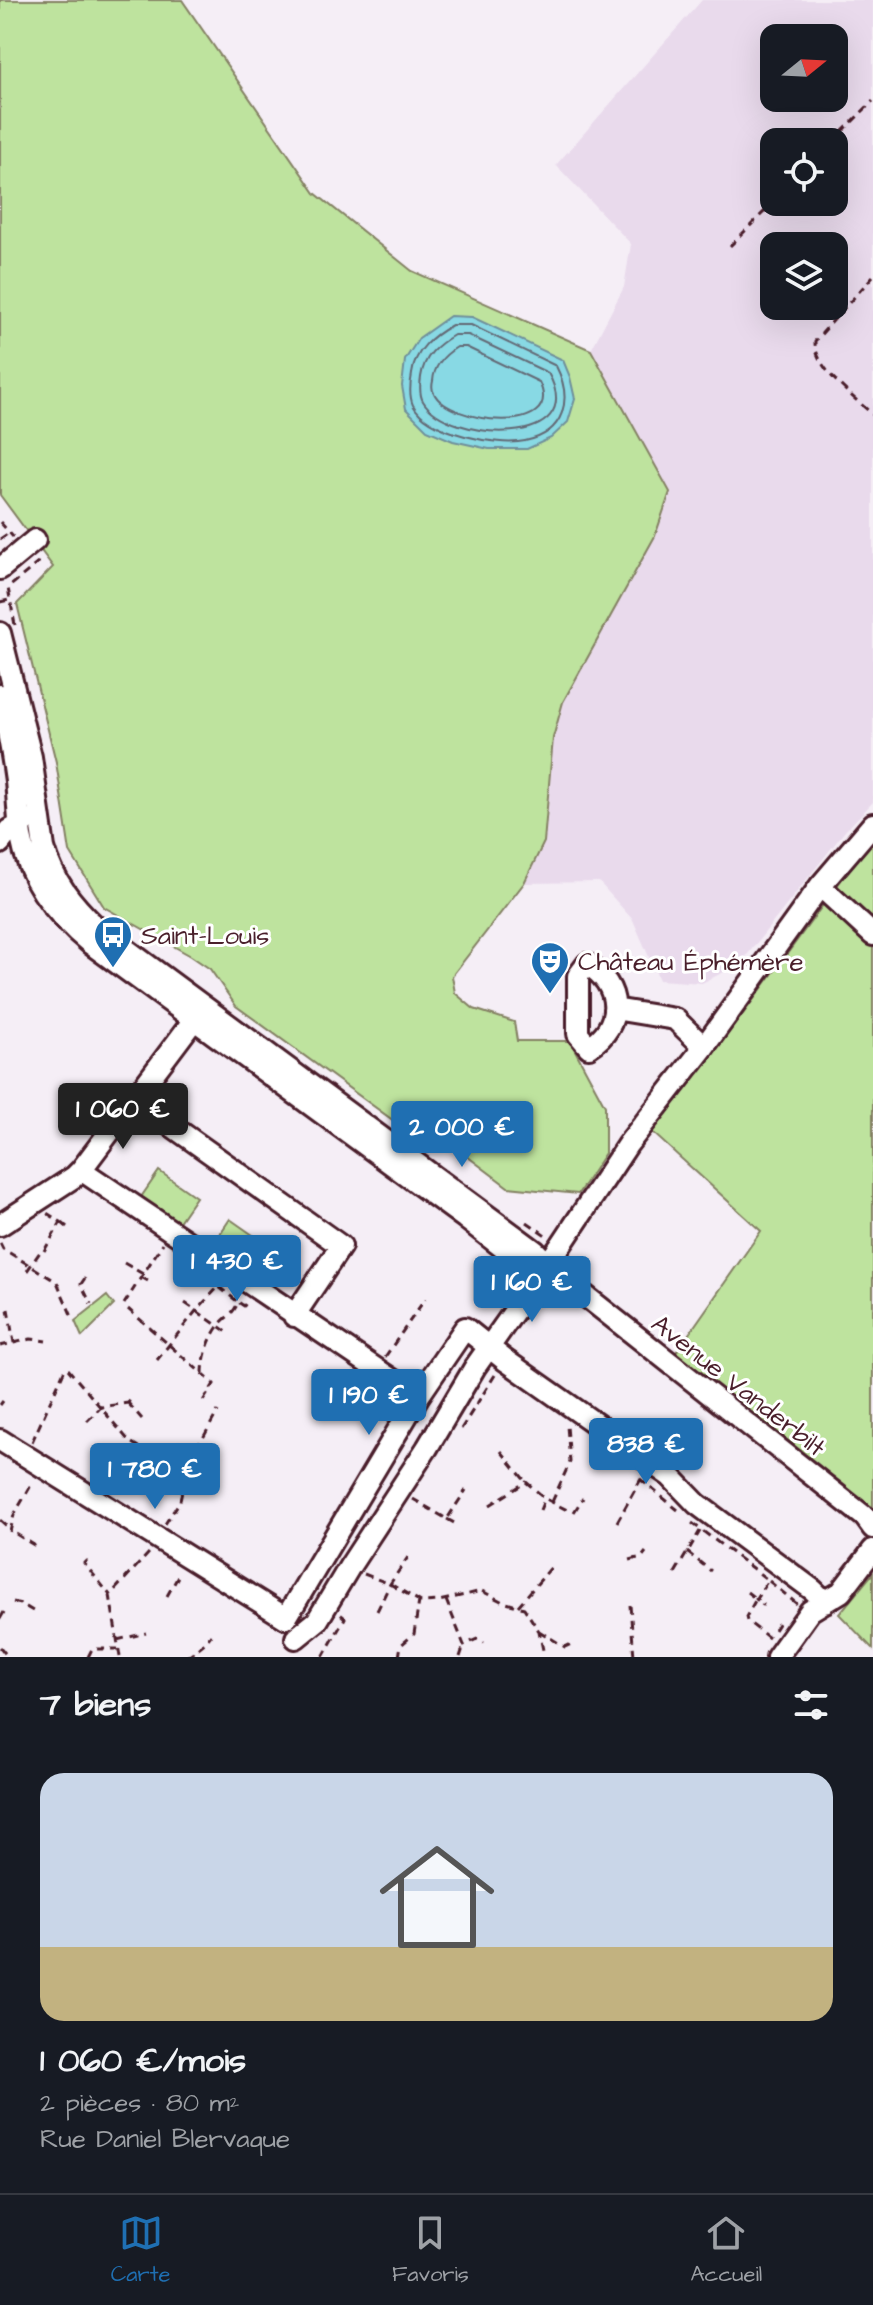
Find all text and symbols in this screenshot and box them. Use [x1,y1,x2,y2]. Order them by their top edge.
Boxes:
north arrow [760,24,848,112]
map controls [760,24,848,320]
button: locate [760,128,848,216]
button: layers [760,232,848,320]
bus stop icon: Saint-Louis [92,914,134,969]
place label: Saint-Louis [141,918,269,954]
theatre icon: Château Éphémère [529,940,571,995]
place label: Château Éphémère [578,944,803,980]
pin: 1 060 € [49,1083,197,1151]
text: 1 060 € [76,1091,170,1127]
pin: 2 000 € [388,1101,536,1169]
text: 2 000 € [409,1109,515,1145]
pin: 1 430 € [163,1235,311,1303]
text: 1 430 € [191,1243,283,1279]
pin: 1 160 € [458,1256,606,1324]
text: 1 160 € [492,1264,572,1300]
street label: Avenue Vanderbilt [644,1306,833,1466]
pin: 1 190 € [295,1369,443,1437]
text: 1 190 € [329,1377,409,1413]
pin: 838 € [590,1418,702,1486]
text: 838 € [607,1426,685,1462]
pin: 1 780 € [81,1443,229,1511]
text: 1 780 € [108,1451,202,1487]
text: 7 biens [40,1681,151,1729]
icon: filters [789,1683,833,1727]
icon: home [365,1825,509,1969]
text: 1 060 €/mois [40,2037,246,2085]
text: 2 pièces · 80 m² [40,2085,239,2121]
text: Rue Daniel Blervaque [40,2121,290,2157]
tab: Carte [111,2211,171,2290]
tab: Favoris [392,2211,469,2290]
tab: Accueil [690,2211,762,2290]

